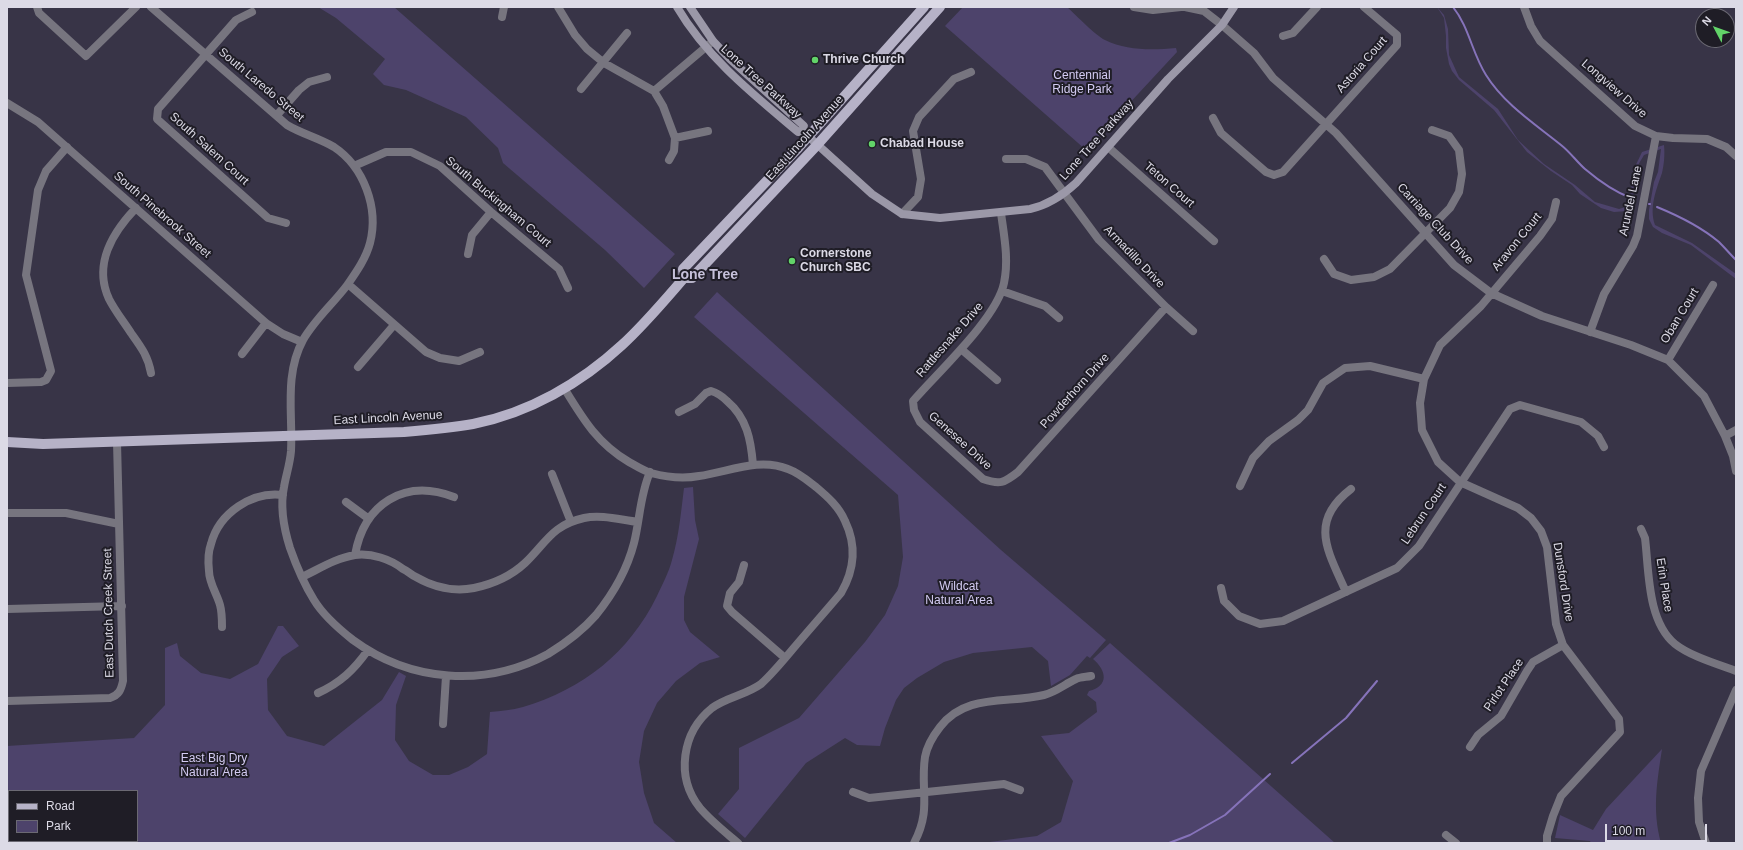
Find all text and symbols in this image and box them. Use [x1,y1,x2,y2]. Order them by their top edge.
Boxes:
north arrow [1695,8,1735,48]
text: N [1700,14,1714,28]
street label: Astoria Court [1334,34,1390,96]
street label: Lone Tree Parkway [718,42,804,122]
street label: South Laredo Street [215,45,307,125]
place label: Thrive Church [823,53,904,67]
marker: Thrive Church [810,55,820,65]
street label: Longview Drive [1578,57,1650,121]
park label: Centennial Ridge Park [1052,69,1112,97]
street label: East Lincoln Avenue [763,93,847,183]
street label: Lone Tree Parkway [1057,97,1137,183]
street label: South Salem Court [167,110,251,188]
place label: Chabad House [880,137,964,151]
marker: Chabad House [867,139,877,149]
street label: South Buckingham Court [442,154,554,250]
street label: Teton Court [1141,159,1197,211]
street label: Arundel Lane [1617,165,1645,237]
street label: South Pinebrook Street [110,169,214,261]
street label: Carriage Club Drive [1394,181,1476,267]
street label: Aravon Court [1489,210,1545,274]
street label: Armadillo Drive [1101,223,1167,291]
place label: Cornerstone Church SBC [800,247,871,275]
marker: Cornerstone Church SBC [787,256,797,266]
district label: Lone Tree [672,267,738,283]
street label: Oban Court [1658,286,1702,346]
street label: Rattlesnake Drive [914,300,986,380]
street label: Powderhorn Drive [1038,350,1112,432]
street label: East Lincoln Avenue [333,408,443,428]
street label: Genesee Drive [925,409,995,473]
street label: Lebrun Court [1398,481,1450,547]
street label: Dunsford Drive [1550,541,1576,623]
street label: East Dutch Creek Street [101,548,117,678]
street label: Erin Place [1653,557,1675,613]
park label: Wildcat Natural Area [925,580,993,608]
street label: Pirlot Place [1481,656,1527,714]
park label: East Big Dry Natural Area [180,752,248,780]
legend [8,790,138,842]
text: Road [46,799,75,813]
scale bar [1607,816,1709,842]
text: Park [46,819,71,833]
text: 100 m [1612,824,1645,838]

